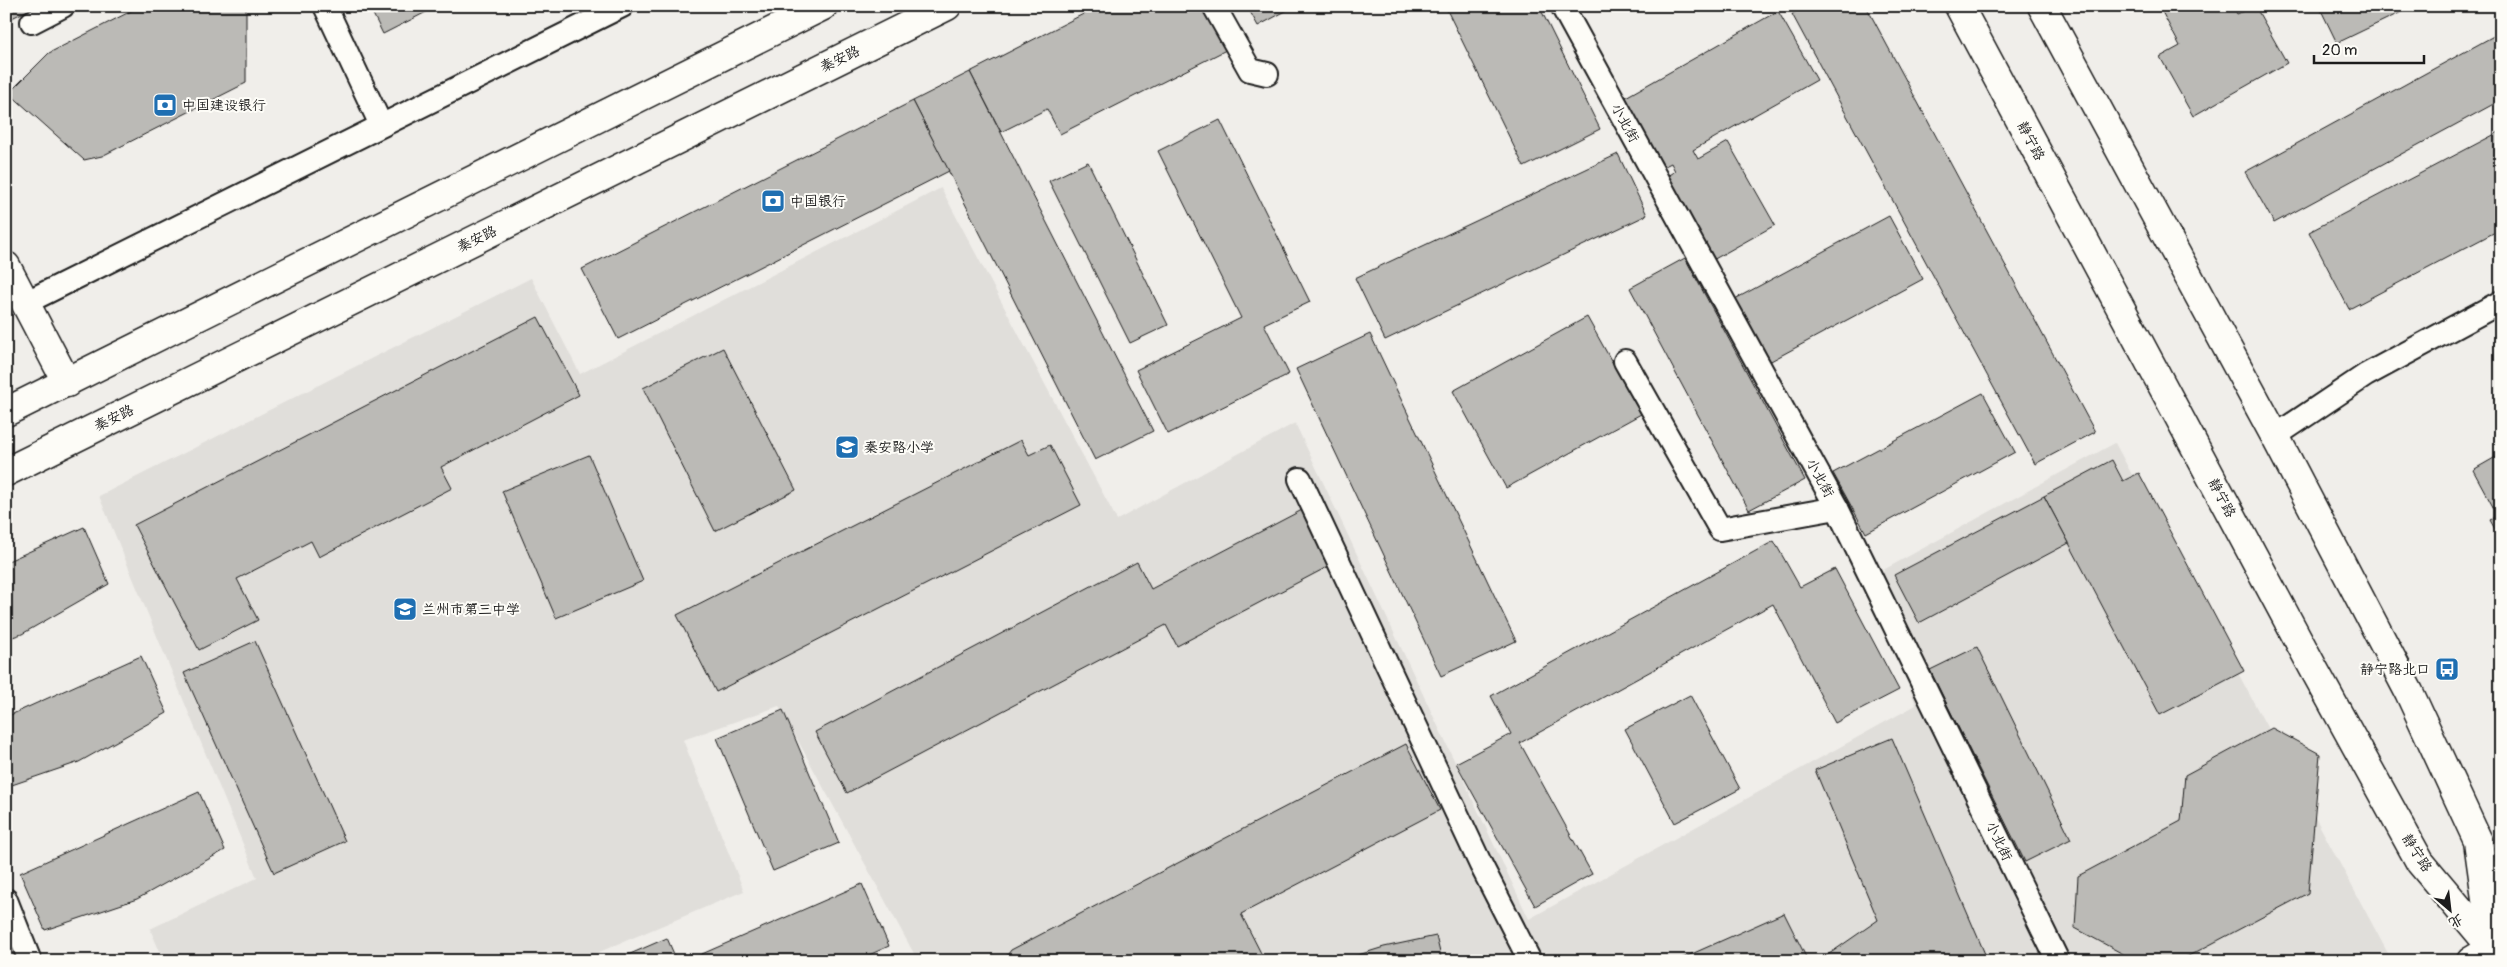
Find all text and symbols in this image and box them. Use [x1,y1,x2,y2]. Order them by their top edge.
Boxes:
scale bar [2314,32,2424,64]
text: 20 m [2322,41,2357,60]
street label: 秦安路 [817,42,863,76]
bank icon: 中国建设银行 [152,92,178,118]
place label: 中国建设银行 [182,97,266,114]
street label: 小北街 [1607,101,1643,145]
street label: 静宁路 [2014,118,2048,164]
bank icon: 中国银行 [760,188,786,214]
place label: 中国银行 [790,193,846,210]
street label: 秦安路 [454,222,500,256]
street label: 秦安路 [91,401,137,435]
school or university icon: 秦安路小学 [834,434,860,460]
place label: 秦安路小学 [864,439,934,456]
street label: 小北街 [1802,456,1838,500]
street label: 静宁路 [2205,475,2239,521]
school or university icon: 兰州市第三中学 [392,596,418,622]
place label: 兰州市第三中学 [422,601,520,618]
bus stop icon: 静宁路北口 [2434,656,2460,682]
place label: 静宁路北口 [2360,661,2430,678]
street label: 小北街 [1982,818,2016,864]
street label: 静宁路 [2398,831,2436,875]
north arrow [2424,884,2474,934]
text: 北 [2446,910,2466,932]

